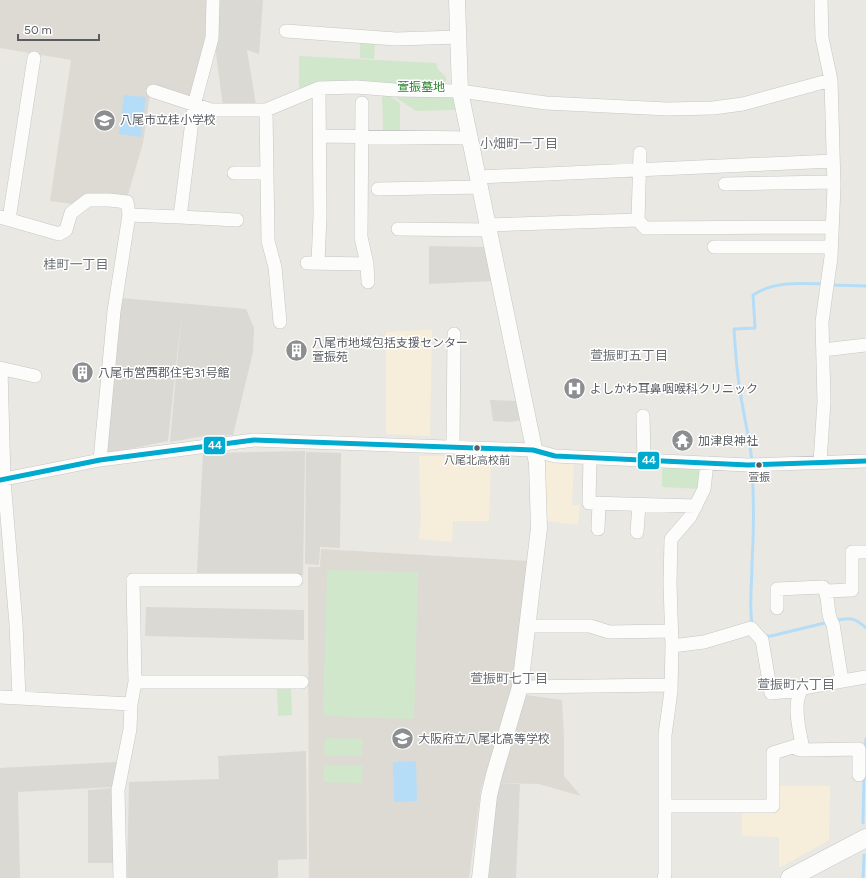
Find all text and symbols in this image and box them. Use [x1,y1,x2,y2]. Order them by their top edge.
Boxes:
scale bar [18,16,99,42]
text: 50 m [24,23,52,37]
park label: 萱振墓地 [397,80,445,94]
school or university icon: 八尾市立桂小学校 [91,107,117,133]
place label: 八尾市立桂小学校 [120,113,216,127]
district label: 小畑町一丁目 [480,136,558,151]
district label: 桂町一丁目 [43,257,109,272]
place label: 八尾市地域包括支援センター 萱振苑 [312,336,468,364]
building icon: 八尾市地域包括支援センター 萱振苑 [284,337,310,363]
district label: 萱振町五丁目 [590,348,668,363]
building icon: 八尾市営西郡住宅31号館 [70,360,96,386]
place label: 八尾市営西郡住宅31号館 [98,366,230,380]
hospital icon: よしかわ耳鼻咽喉科クリニック [561,376,587,402]
place label: よしかわ耳鼻咽喉科クリニック [590,382,758,396]
temple icon: 加津良神社 [670,428,696,454]
place label: 加津良神社 [698,434,758,448]
line badge: 44 [203,436,226,455]
text: 44 [208,439,222,452]
marker: 八尾北高校前 [472,443,482,453]
line badge: 44 [637,451,660,470]
place label: 八尾北高校前 [444,454,510,467]
text: 44 [642,454,656,467]
marker: 萱振 [754,460,764,470]
place label: 萱振 [748,471,770,484]
district label: 萱振町七丁目 [470,671,548,686]
district label: 萱振町六丁目 [757,677,835,692]
school or university icon: 大阪府立八尾北高等学校 [389,726,415,752]
place label: 大阪府立八尾北高等学校 [418,732,550,746]

